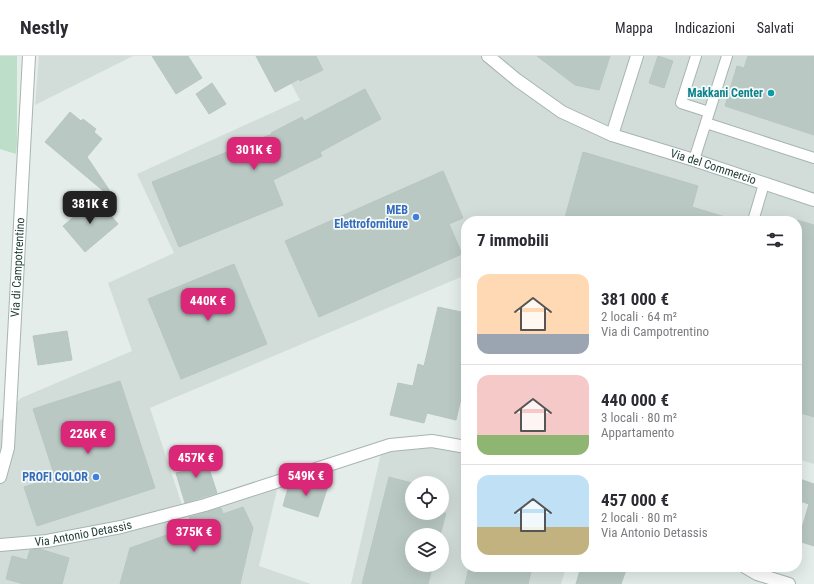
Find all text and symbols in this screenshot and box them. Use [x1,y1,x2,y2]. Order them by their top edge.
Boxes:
text: Nestly [20,16,68,39]
text: Mappa [615,20,653,36]
text: Indicazioni [675,20,735,36]
text: Salvati [757,20,794,36]
place label: Makkani Center [688,86,763,100]
marker: Makkani Center [766,88,776,98]
pin: 301K € [221,137,287,171]
text: 301K € [236,142,272,157]
street label: Via del Commercio [669,146,758,187]
pin: 381K € [57,191,123,225]
text: 381K € [72,196,108,211]
place label: MEB Elettroforniture [334,203,408,231]
marker: MEB Elettroforniture [411,212,421,222]
street label: Via di Campotrentino [8,217,27,318]
icon: filters [764,229,786,251]
text: 7 immobili [477,230,549,250]
pin: 440K € [175,288,241,322]
text: 381 000 € [601,289,669,309]
icon: home [509,290,557,338]
text: 440K € [190,293,226,308]
text: 2 locali · 64 m² [601,309,677,324]
text: Via di Campotrentino [601,324,709,339]
text: 440 000 € [601,390,669,410]
icon: home [509,391,557,439]
text: 3 locali · 80 m² [601,410,677,425]
pin: 226K € [55,421,121,455]
text: Appartamento [601,425,674,440]
text: 226K € [70,426,106,441]
pin: 457K € [163,445,229,479]
text: 457K € [178,450,214,465]
pin: 549K € [273,463,339,497]
text: 549K € [288,468,324,483]
place label: PROFI COLOR [22,470,88,484]
marker: PROFI COLOR [91,472,101,482]
map controls [405,476,449,572]
button: locate [405,476,449,520]
text: 457 000 € [601,490,669,510]
icon: home [509,491,557,539]
text: 2 locali · 80 m² [601,510,677,525]
street label: Via Antonio Detassis [34,517,133,549]
pin: 375K € [161,519,227,553]
text: 375K € [176,524,212,539]
text: Via Antonio Detassis [601,525,708,540]
button: layers [405,528,449,572]

